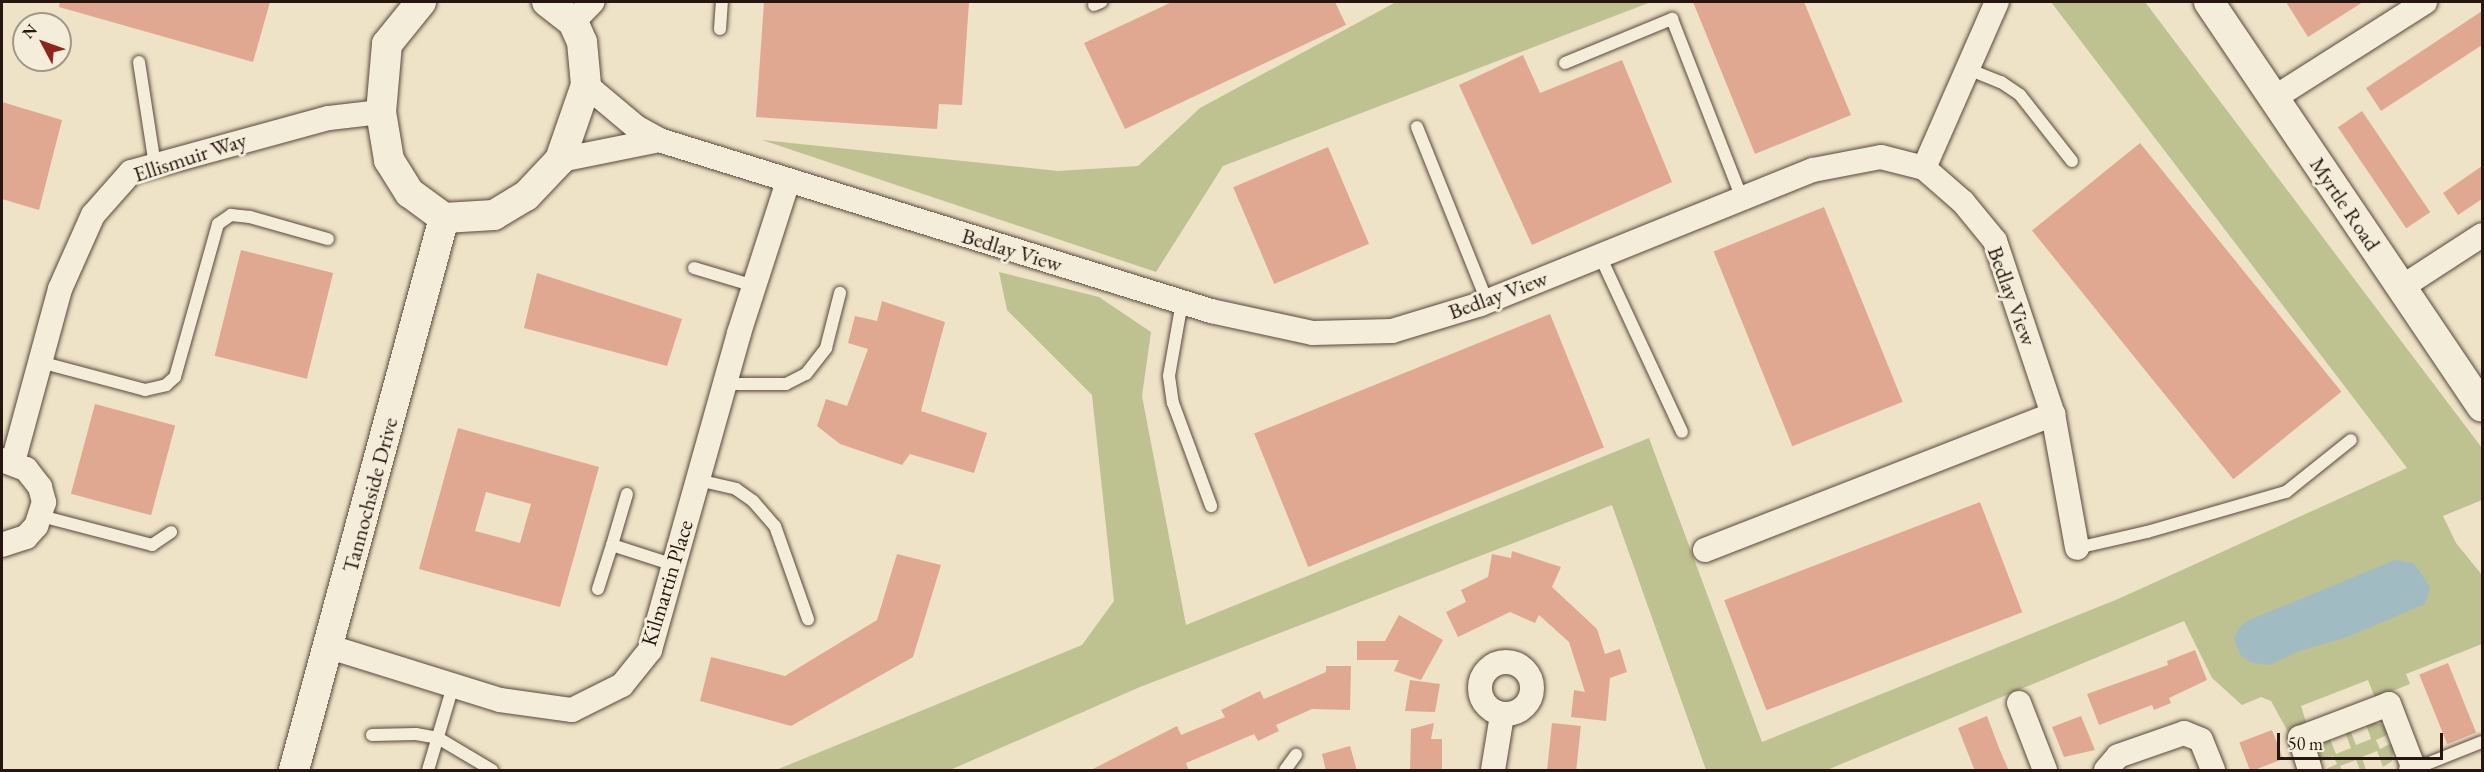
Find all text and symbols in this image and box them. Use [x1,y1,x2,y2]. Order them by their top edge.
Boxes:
north arrow [12,12,72,72]
text: N [17,19,42,43]
street label: Ellismuir Way [130,126,250,188]
street label: Myrtle Road [2304,152,2386,256]
street label: Bedlay View [959,222,1065,278]
street label: Bedlay View [1982,243,2042,349]
street label: Bedlay View [1445,265,1551,325]
street label: Tannochside Drive [337,415,403,575]
street label: Kilmartin Place [635,517,699,649]
scale bar [2280,721,2446,759]
text: 50 m [2288,732,2323,755]

